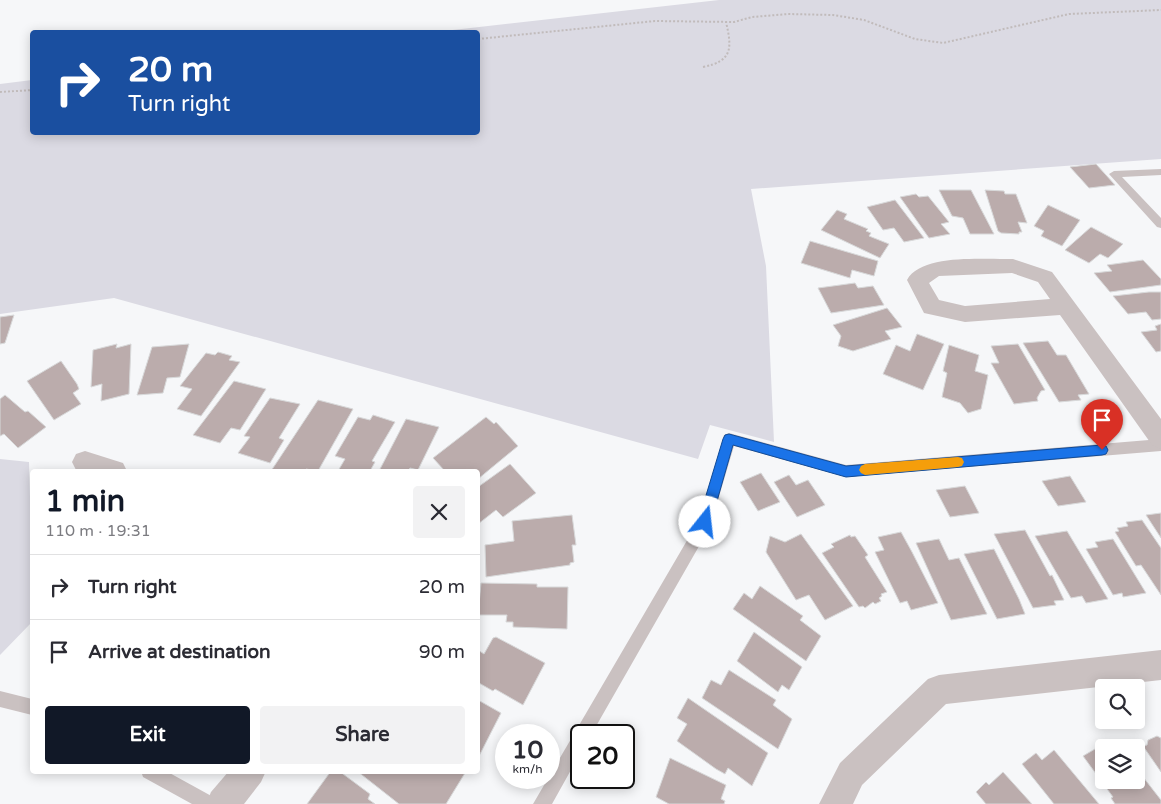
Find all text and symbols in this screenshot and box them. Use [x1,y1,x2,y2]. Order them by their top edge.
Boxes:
text: 20 m [128,49,213,91]
icon: right [45,50,110,115]
text: Turn right [128,91,230,117]
pin [1081,399,1123,450]
icon: arrive [1088,406,1116,434]
text: 1 min [45,483,125,520]
button: close [413,486,465,538]
position arrow [678,495,730,547]
text: 110 m · 19:31 [45,521,151,541]
icon: right [45,573,73,601]
text: Turn right [88,576,176,598]
text: 20 m [419,576,465,598]
icon: arrive [45,638,73,666]
text: Arrive at destination [88,641,271,663]
text: 90 m [419,641,465,663]
map controls [1095,679,1145,789]
button: search [1095,679,1145,729]
button: Exit [45,706,250,764]
button: Share [260,706,465,764]
speed limit sign: 20 [570,724,635,789]
text: 10 [512,735,543,765]
button: layers [1095,739,1145,789]
text: km/h [512,762,543,776]

